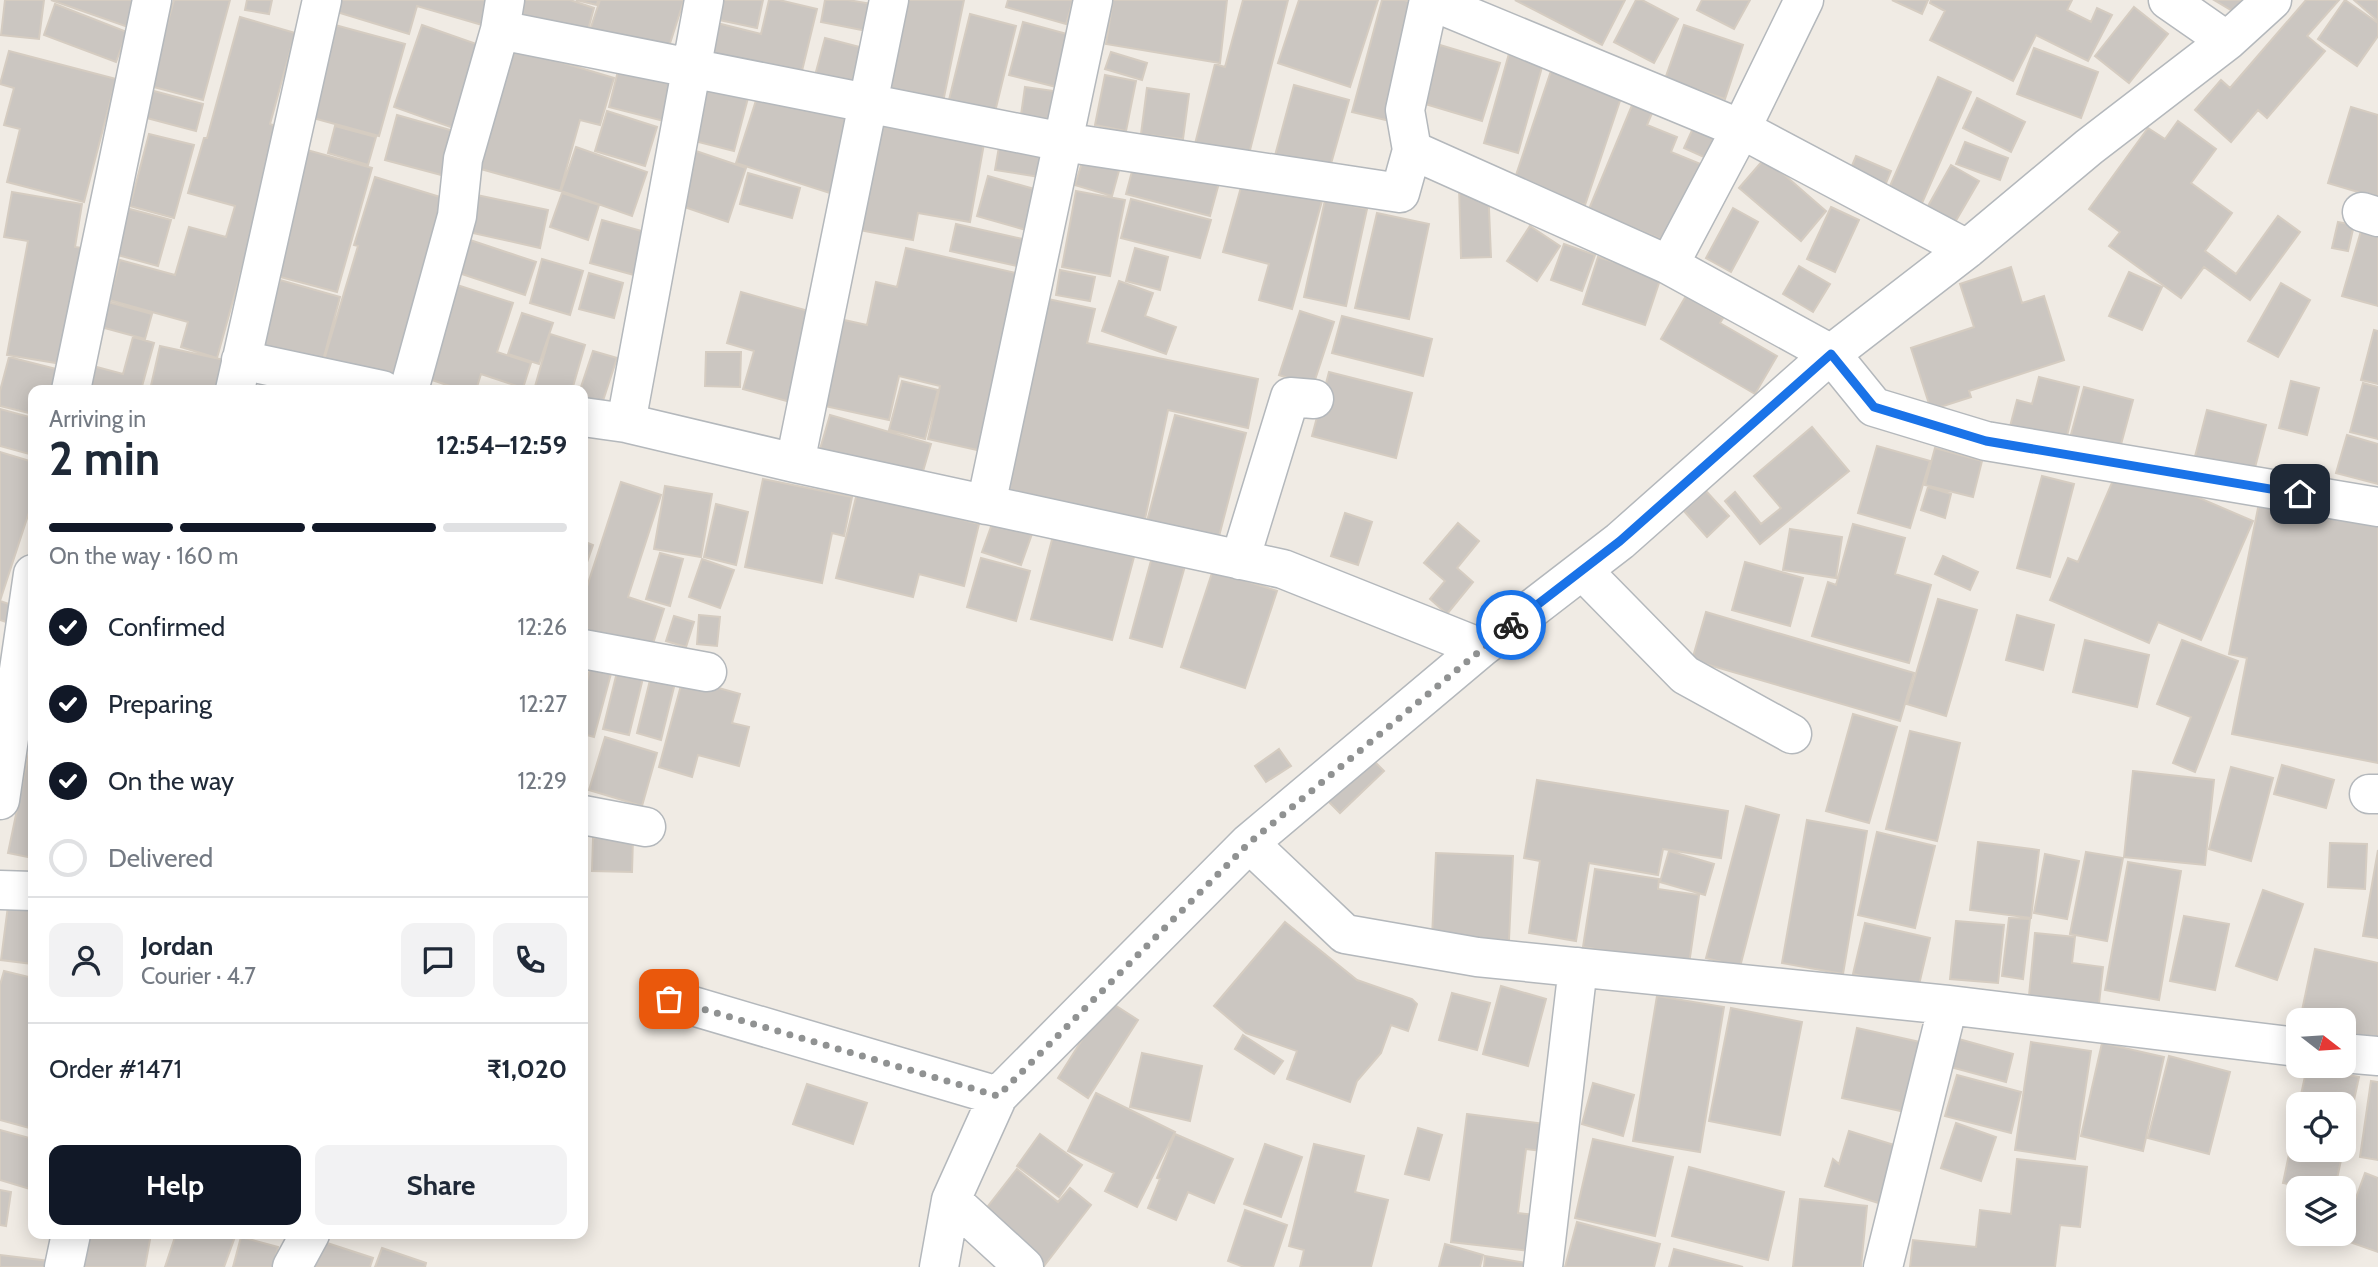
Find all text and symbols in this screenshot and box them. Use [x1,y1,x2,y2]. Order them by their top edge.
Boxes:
text: Arriving in [49,405,146,433]
text: 12:54–12:59 [436,429,567,461]
text: 2 min [49,431,160,487]
pin [2270,464,2330,524]
icon: home [2281,475,2319,513]
text: On the way · 160 m [49,542,238,570]
courier [1476,590,1546,660]
icon: bike [1492,606,1530,644]
icon: check [49,608,87,646]
text: Confirmed [108,611,225,643]
text: 12:26 [518,613,567,641]
icon: check [49,685,87,723]
text: Preparing [108,688,212,720]
text: 12:27 [519,690,567,718]
icon: check [49,762,87,800]
text: On the way [108,765,234,797]
text: 12:29 [518,767,567,795]
text: Delivered [108,842,213,874]
button: person [49,923,123,997]
button: chat [401,923,475,997]
button: phone [493,923,567,997]
text: Jordan [141,930,213,962]
text: Courier · 4.7 [141,962,256,990]
pin [639,969,699,1029]
icon: bag [650,980,688,1018]
north arrow [2286,1008,2356,1078]
map controls [2286,1008,2356,1246]
text: Order #1471 [49,1053,182,1085]
text: ₹1,020 [487,1053,567,1085]
button: locate [2286,1092,2356,1162]
button: Help [49,1145,301,1225]
button: Share [315,1145,567,1225]
button: layers [2286,1176,2356,1246]

